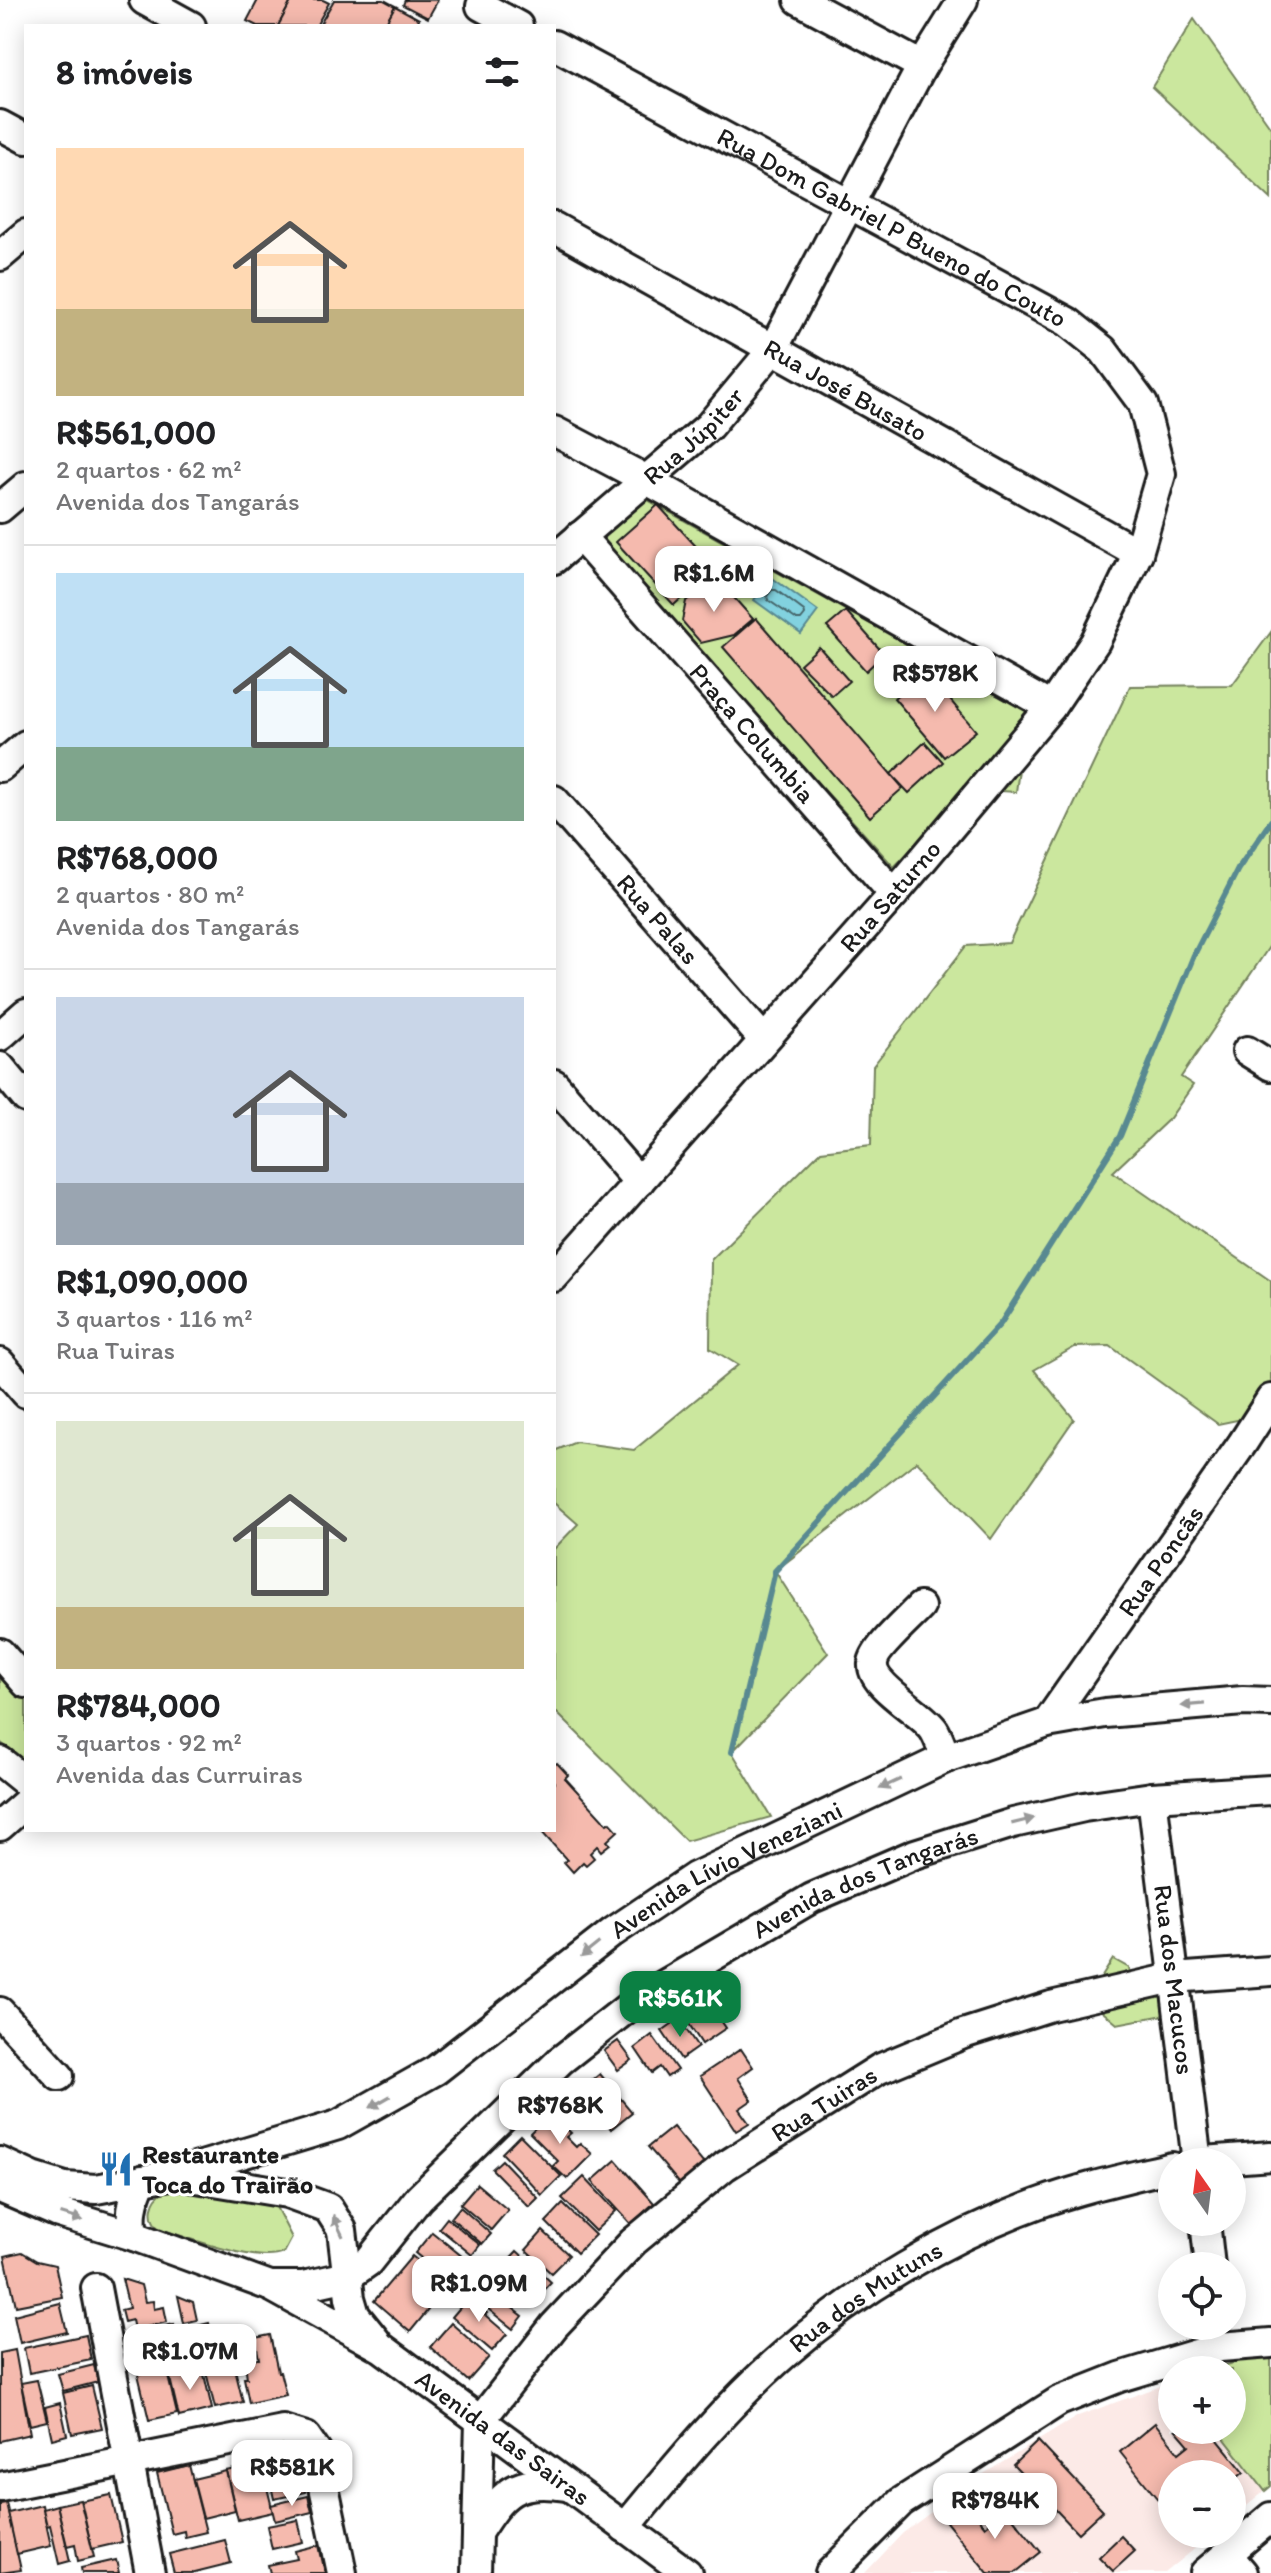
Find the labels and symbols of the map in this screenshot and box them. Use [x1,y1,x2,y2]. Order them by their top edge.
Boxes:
street label: Rua Dom Gabriel P Bueno do Couto [712,120,1072,334]
street label: Rua José Busato [758,331,933,448]
street label: Rua Júpiter [636,380,751,492]
pin: R$1.6M [649,546,779,614]
pin: R$578K [870,646,1000,714]
street label: Praça Columbia [683,656,823,810]
street label: Rua Saturno [832,833,948,959]
street label: Rua Palas [610,867,706,971]
street label: Rua Poncãs [1110,1499,1210,1623]
one-way arrow [1180,1699,1205,1712]
one-way arrow [878,1777,902,1791]
street label: Avenida Lívio Veneziani [604,1794,847,1945]
one-way arrow [1011,1815,1036,1827]
street label: Avenida dos Tangarás [746,1819,982,1946]
street label: Rua dos Macucos [1147,1883,1202,2076]
one-way arrow [580,1941,600,1958]
pin: R$561K [615,1971,745,2039]
street label: Rua Tuiras [765,2058,883,2149]
pin: R$768K [495,2078,625,2146]
one-way arrow [369,2095,391,2109]
place label: Restaurante Toca do Trairão [141,2138,313,2200]
north arrow [1158,2148,1246,2236]
restaurant icon: Restaurante Toca do Trairão [97,2150,135,2188]
one-way arrow [61,2211,85,2224]
one-way arrow [331,2214,344,2237]
street label: Rua dos Mutuns [782,2233,948,2360]
pin: R$1.09M [405,2256,553,2324]
pin: R$1.07M [116,2324,264,2392]
street label: Avenida das Sairas [409,2362,597,2512]
pin: R$581K [227,2440,357,2508]
pin: R$784K [930,2473,1060,2541]

